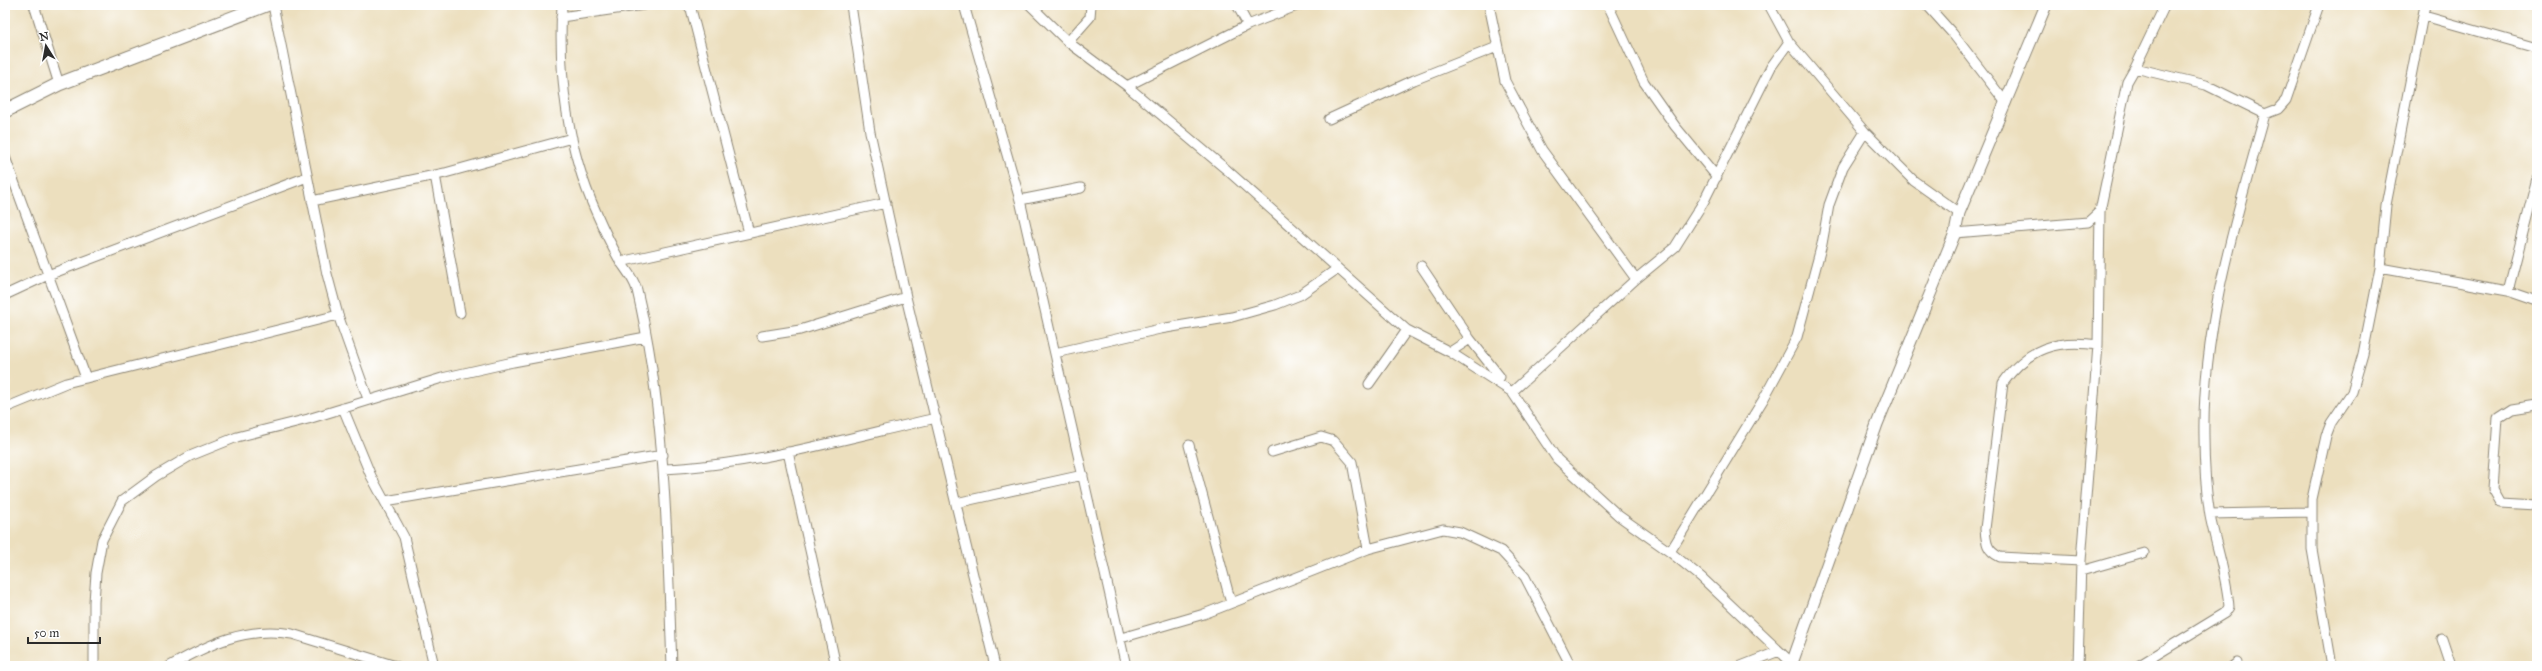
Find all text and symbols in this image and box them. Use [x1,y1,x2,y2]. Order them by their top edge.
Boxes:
north arrow [26,26,66,66]
text: N [38,29,51,44]
scale bar [28,619,100,645]
text: 50 m [34,626,59,640]

